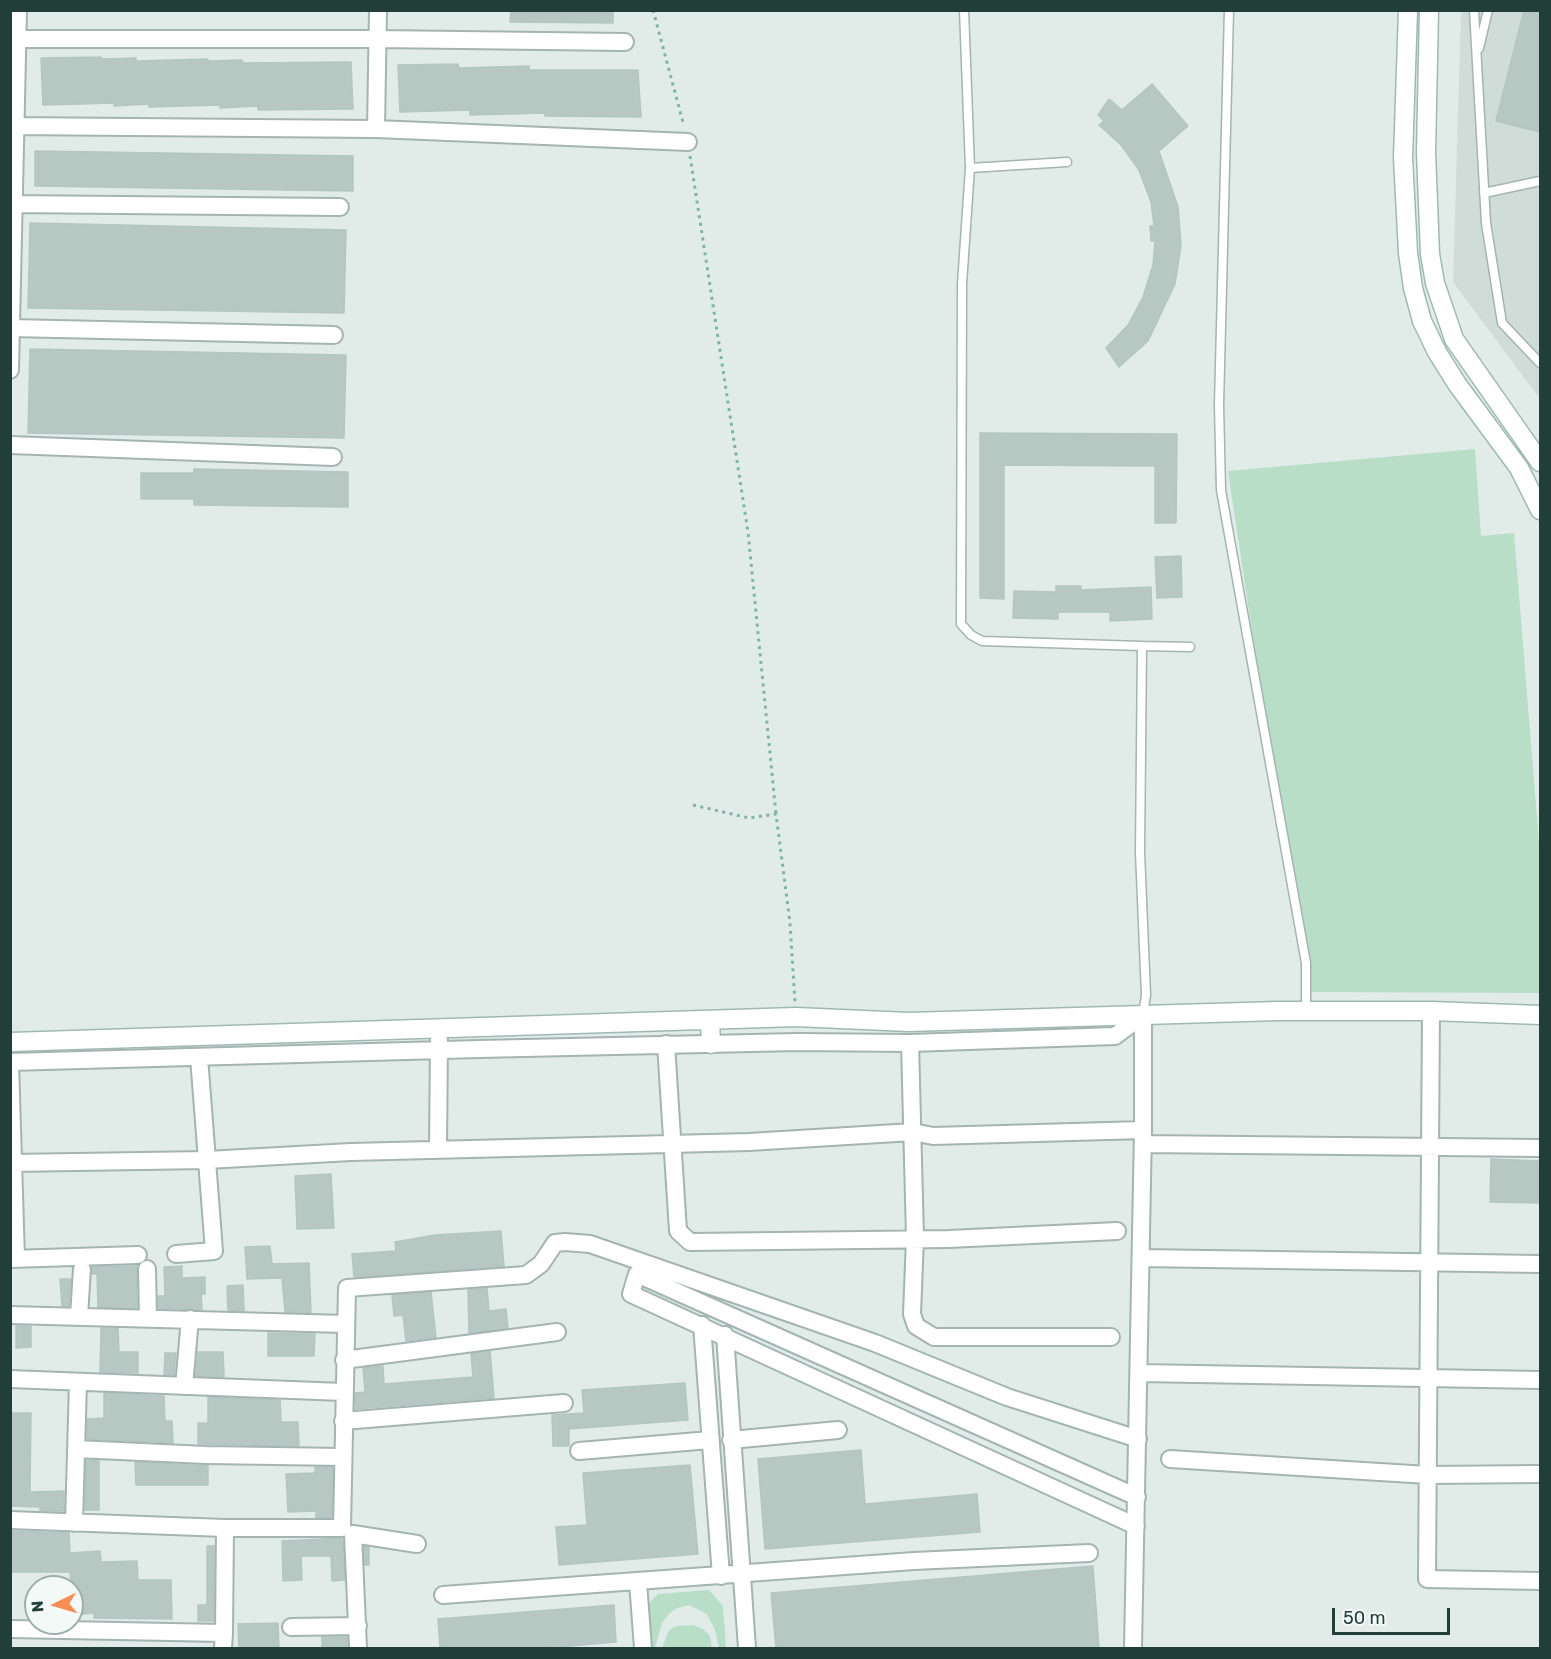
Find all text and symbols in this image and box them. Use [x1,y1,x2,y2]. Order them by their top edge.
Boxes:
north arrow [24,1575,84,1635]
scale bar [1335,1596,1454,1634]
text: N [28,1600,48,1613]
text: 50 m [1343,1607,1386,1629]

